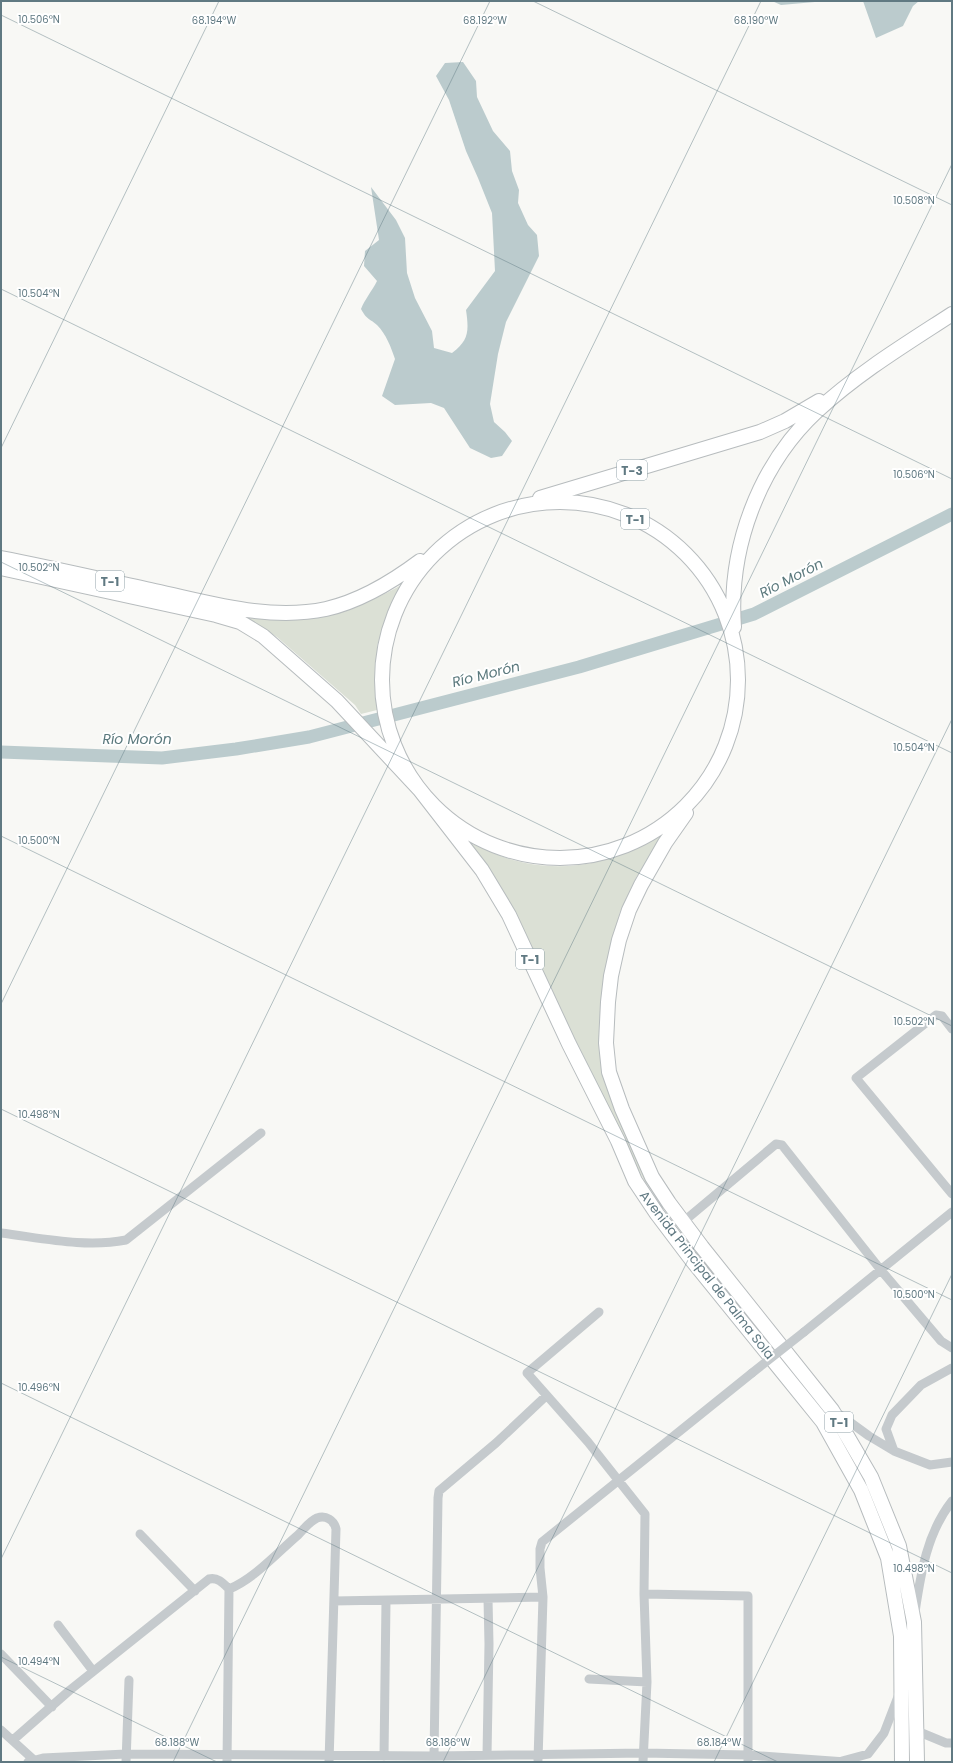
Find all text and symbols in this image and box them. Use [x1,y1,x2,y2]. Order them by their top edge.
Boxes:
text: 10.506°N [18,12,60,27]
text: 68.194°W [192,13,236,28]
text: 68.192°W [463,13,507,28]
text: 68.190°W [734,13,778,28]
text: 10.508°N [893,193,935,208]
text: 10.504°N [18,286,60,301]
road number: T-3 [617,460,647,480]
text: 10.506°N [893,467,935,482]
road number: T-1 [621,509,649,529]
water label: Río Morón [756,553,826,603]
text: 10.502°N [18,560,60,575]
road number: T-1 [96,571,124,591]
water label: Río Morón [450,656,522,692]
water label: Río Morón [102,729,172,749]
text: 10.504°N [893,740,935,755]
text: 10.500°N [18,833,60,848]
road number: T-1 [516,949,544,969]
text: 10.502°N [893,1014,935,1029]
text: 10.498°N [18,1107,60,1122]
street label: Avenida Principal de Palma Sola [635,1187,779,1363]
text: 10.500°N [893,1287,935,1302]
text: 10.496°N [18,1380,60,1395]
road number: T-1 [825,1412,853,1432]
text: 10.498°N [893,1561,935,1576]
text: 10.494°N [18,1654,60,1669]
text: 68.188°W [155,1735,199,1750]
text: 68.186°W [426,1735,470,1750]
text: 68.184°W [697,1735,741,1750]

